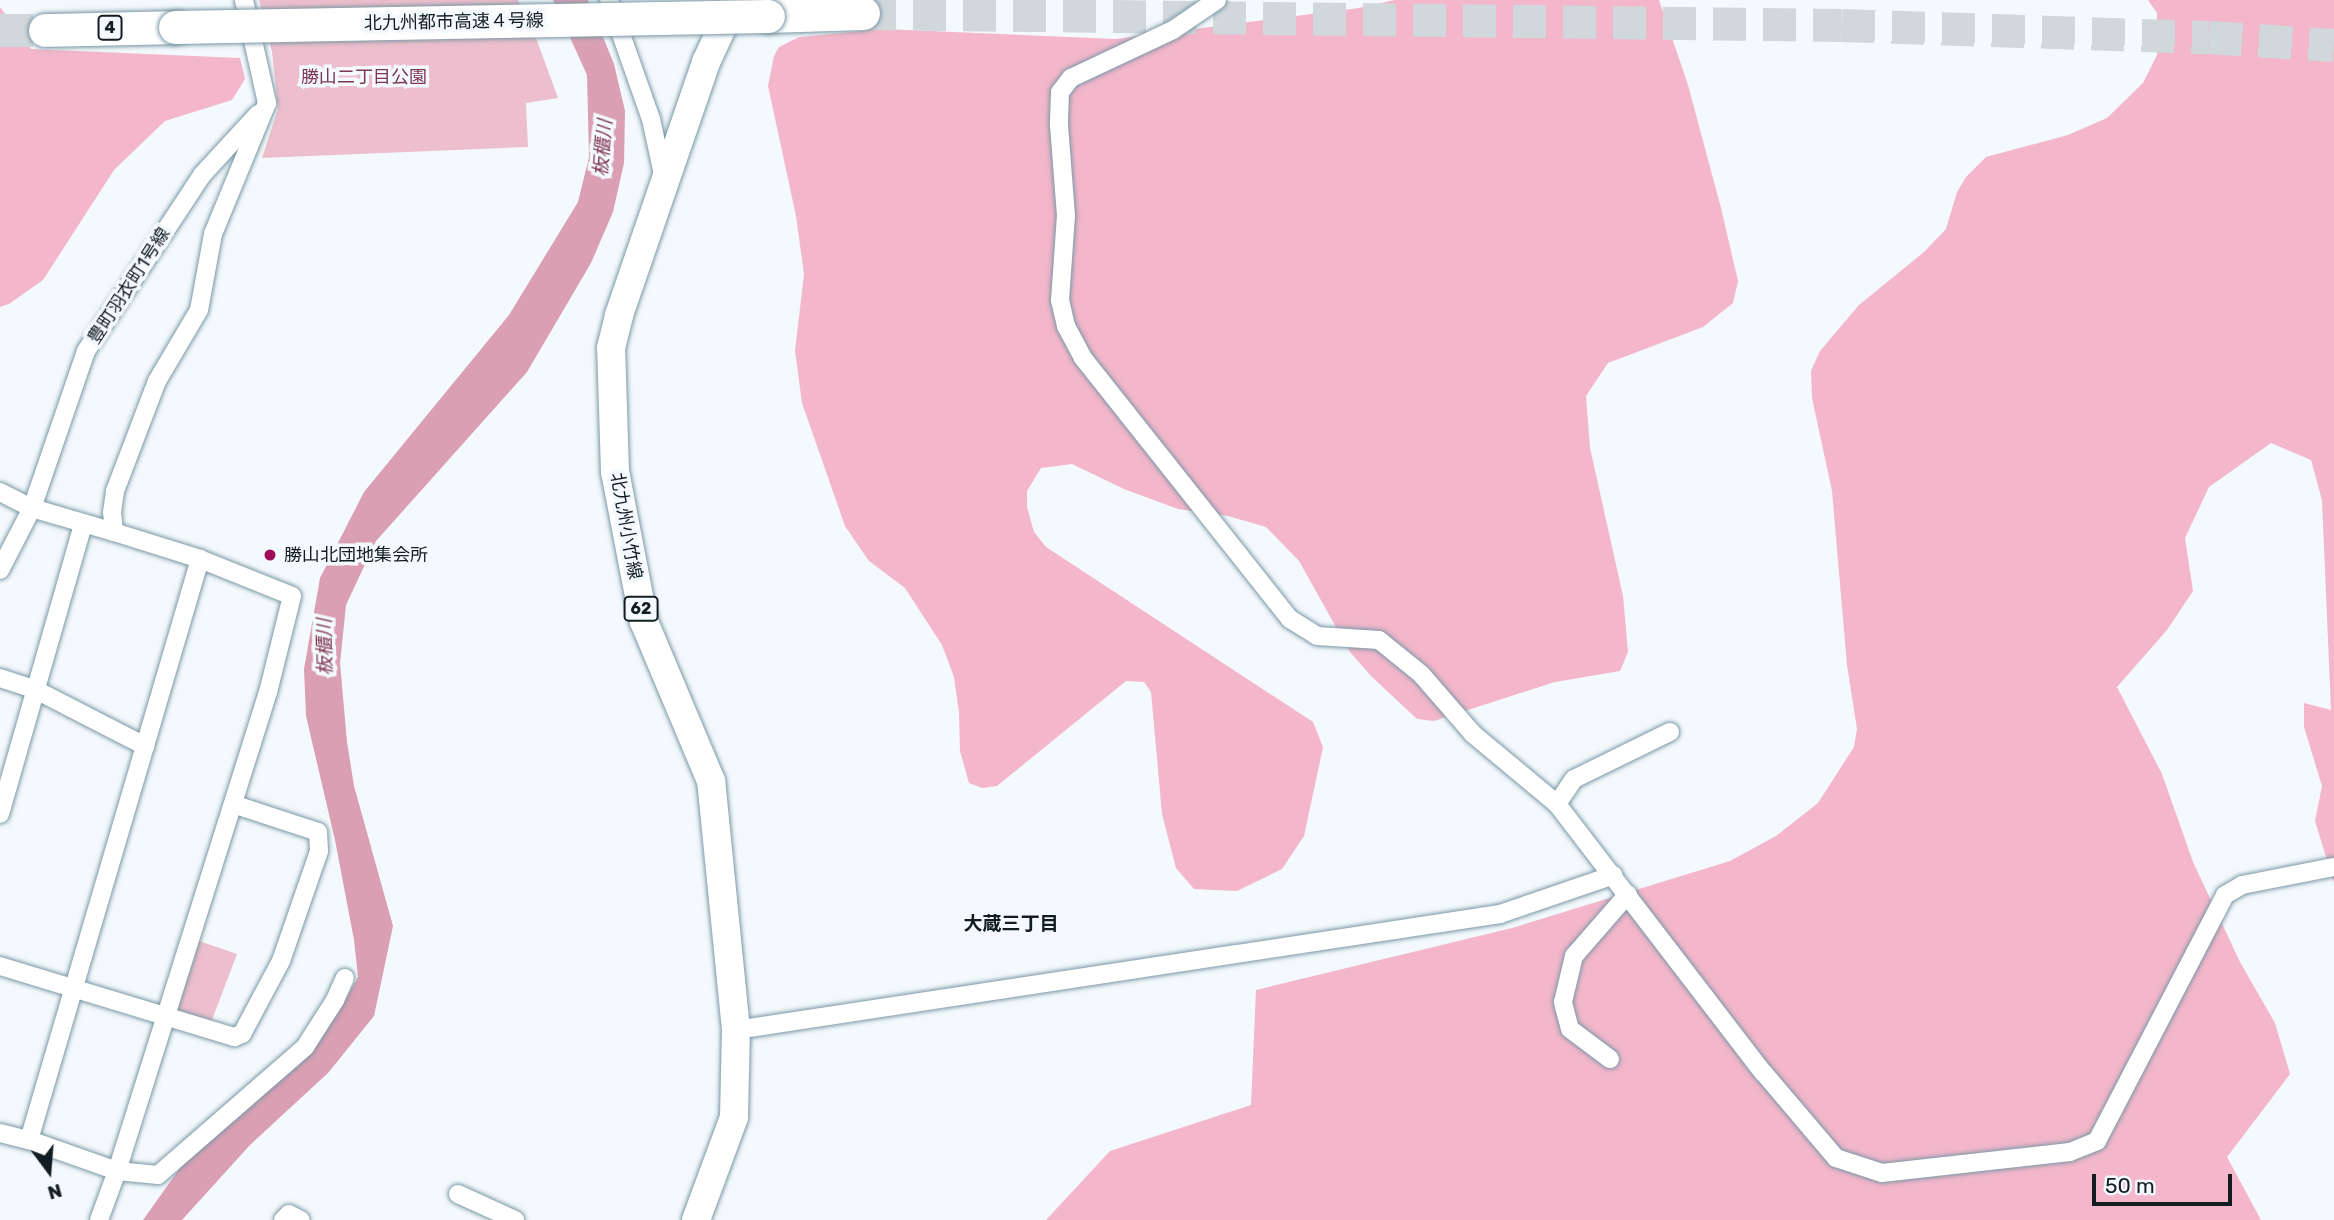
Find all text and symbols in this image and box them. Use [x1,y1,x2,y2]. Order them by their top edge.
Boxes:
street label: 北九州都市高速４号線 [364,10,544,34]
road number: 4 [96,16,124,40]
park label: 勝山二丁目公園 [301,66,427,88]
water label: 板櫃川 [589,119,617,177]
street label: 豊町羽衣町1号線 [84,224,174,348]
street label: 北九州小竹線 [606,471,646,581]
place label: 勝山北団地集会所 [284,544,428,566]
marker: 勝山北団地集会所 [262,547,278,563]
road number: 62 [624,596,658,622]
water label: 板櫃川 [313,618,337,676]
district label: 大蔵三丁目 [964,913,1058,935]
north arrow [14,1136,84,1206]
scale bar [2096,1160,2236,1204]
text: 50 m [2105,1173,2155,1198]
text: N [45,1179,65,1205]

